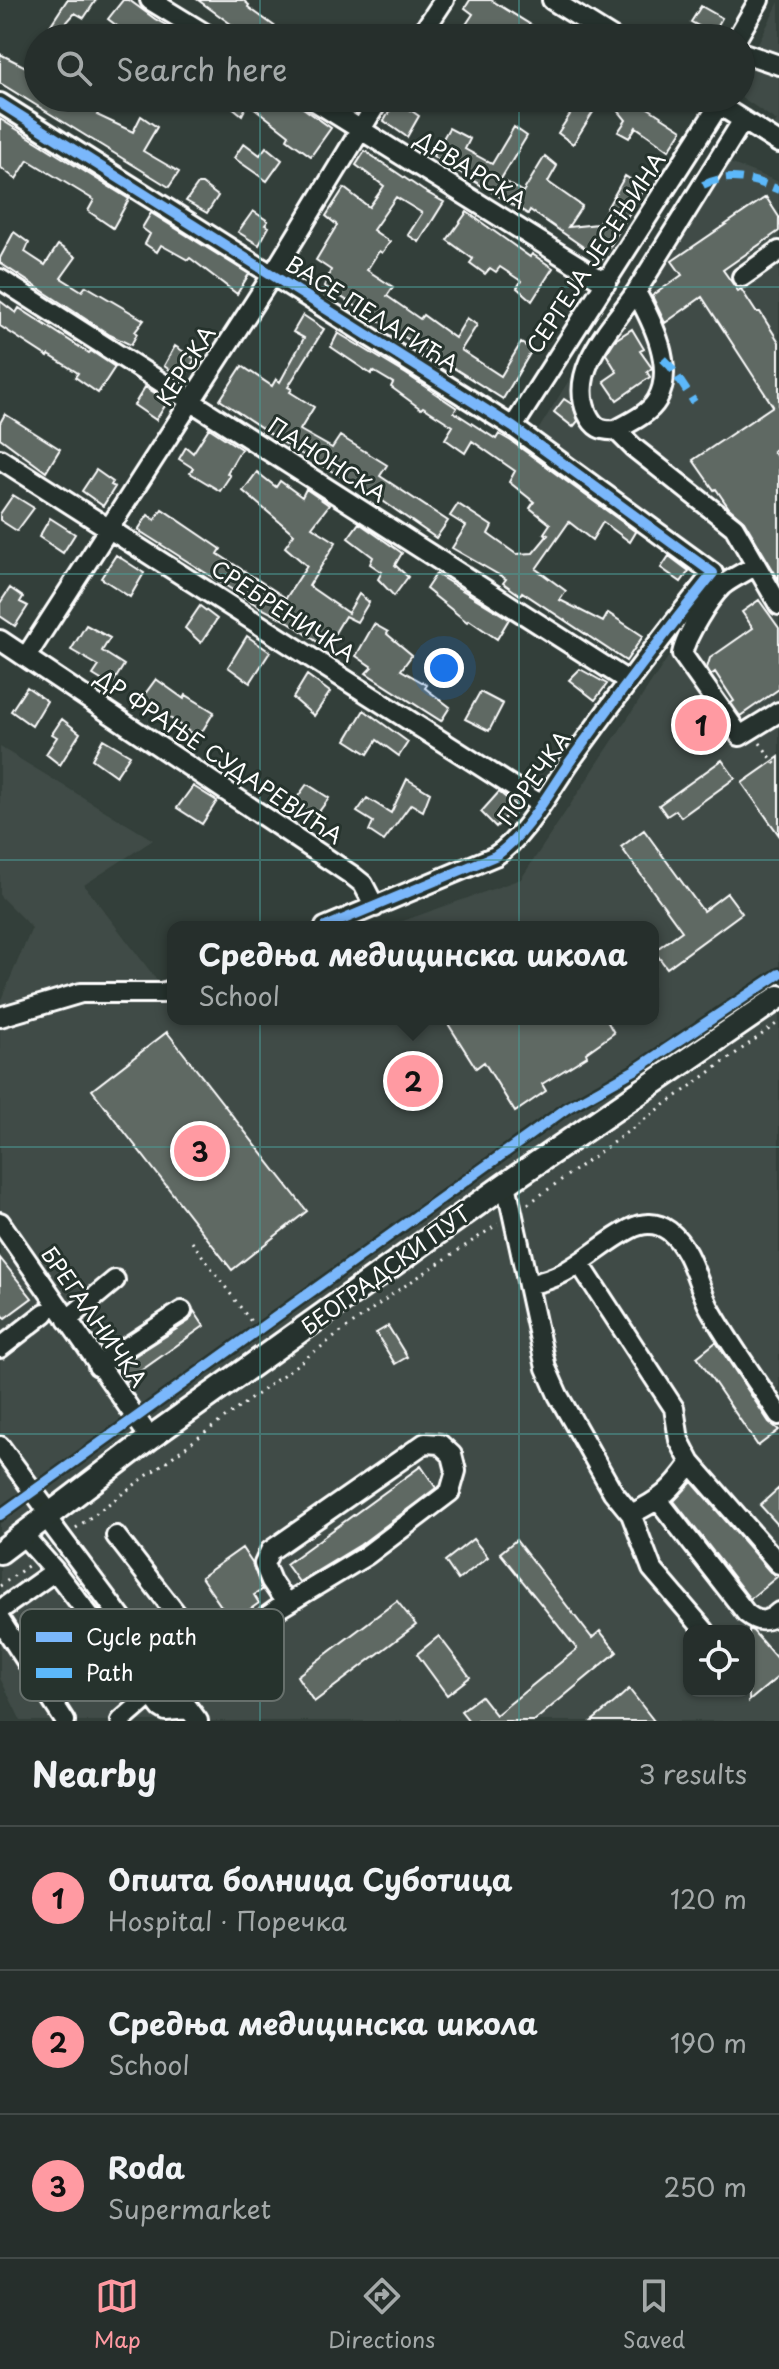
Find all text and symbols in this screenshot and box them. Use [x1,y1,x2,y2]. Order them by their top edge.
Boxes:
search box [24,24,755,112]
icon: search [52,46,96,90]
text: Search here [116,46,288,91]
street label: ДРВАРСКА [409,121,534,216]
street label: СЕРГЕЈА ЈЕСЕЊИНА [517,145,672,359]
street label: ВАСЕ ПЕЛАГИЋА [280,246,466,379]
street label: КЕРСКА [147,319,222,412]
street label: ПАНОНСКА [262,408,394,509]
street label: СРЕБРЕНИЧКА [205,551,363,669]
your location [424,648,464,688]
street label: ДР ФРАЊЕ СУДАРЕВИЋА [89,660,350,851]
pin: 1 [675,695,727,755]
street label: ПОРЕЧКА [488,723,577,831]
popup [167,921,659,1025]
text: Средња медицинска школа [198,931,628,976]
text: School [198,976,280,1015]
pin: 2 [387,1051,439,1111]
pin: 3 [174,1121,226,1181]
street label: БЕОГРАДСКИ ПУТ [294,1196,477,1342]
street label: БРЕГАЛНИЧКА [34,1239,156,1393]
legend [20,1609,284,1701]
text: Cycle path [86,1619,197,1652]
map controls [683,1625,755,1697]
button: locate [683,1625,755,1697]
text: Path [86,1655,134,1688]
text: Nearby [32,1747,157,1799]
text: 3 results [639,1754,747,1793]
text: Општа болница Суботица [108,1856,513,1901]
text: 1 [52,1879,64,1918]
text: 120 m [670,1879,747,1918]
text: Hospital · Поречка [108,1901,347,1940]
text: Средња медицинска школа [108,2000,538,2045]
text: 2 [49,2023,67,2062]
text: 190 m [670,2023,747,2062]
text: School [108,2045,190,2084]
text: Roda [108,2144,185,2189]
text: 3 [49,2167,67,2206]
text: 250 m [663,2167,747,2206]
text: Supermarket [108,2189,271,2228]
tab: Map [94,2274,141,2355]
tab: Directions [328,2274,435,2355]
tab: Saved [623,2274,685,2355]

